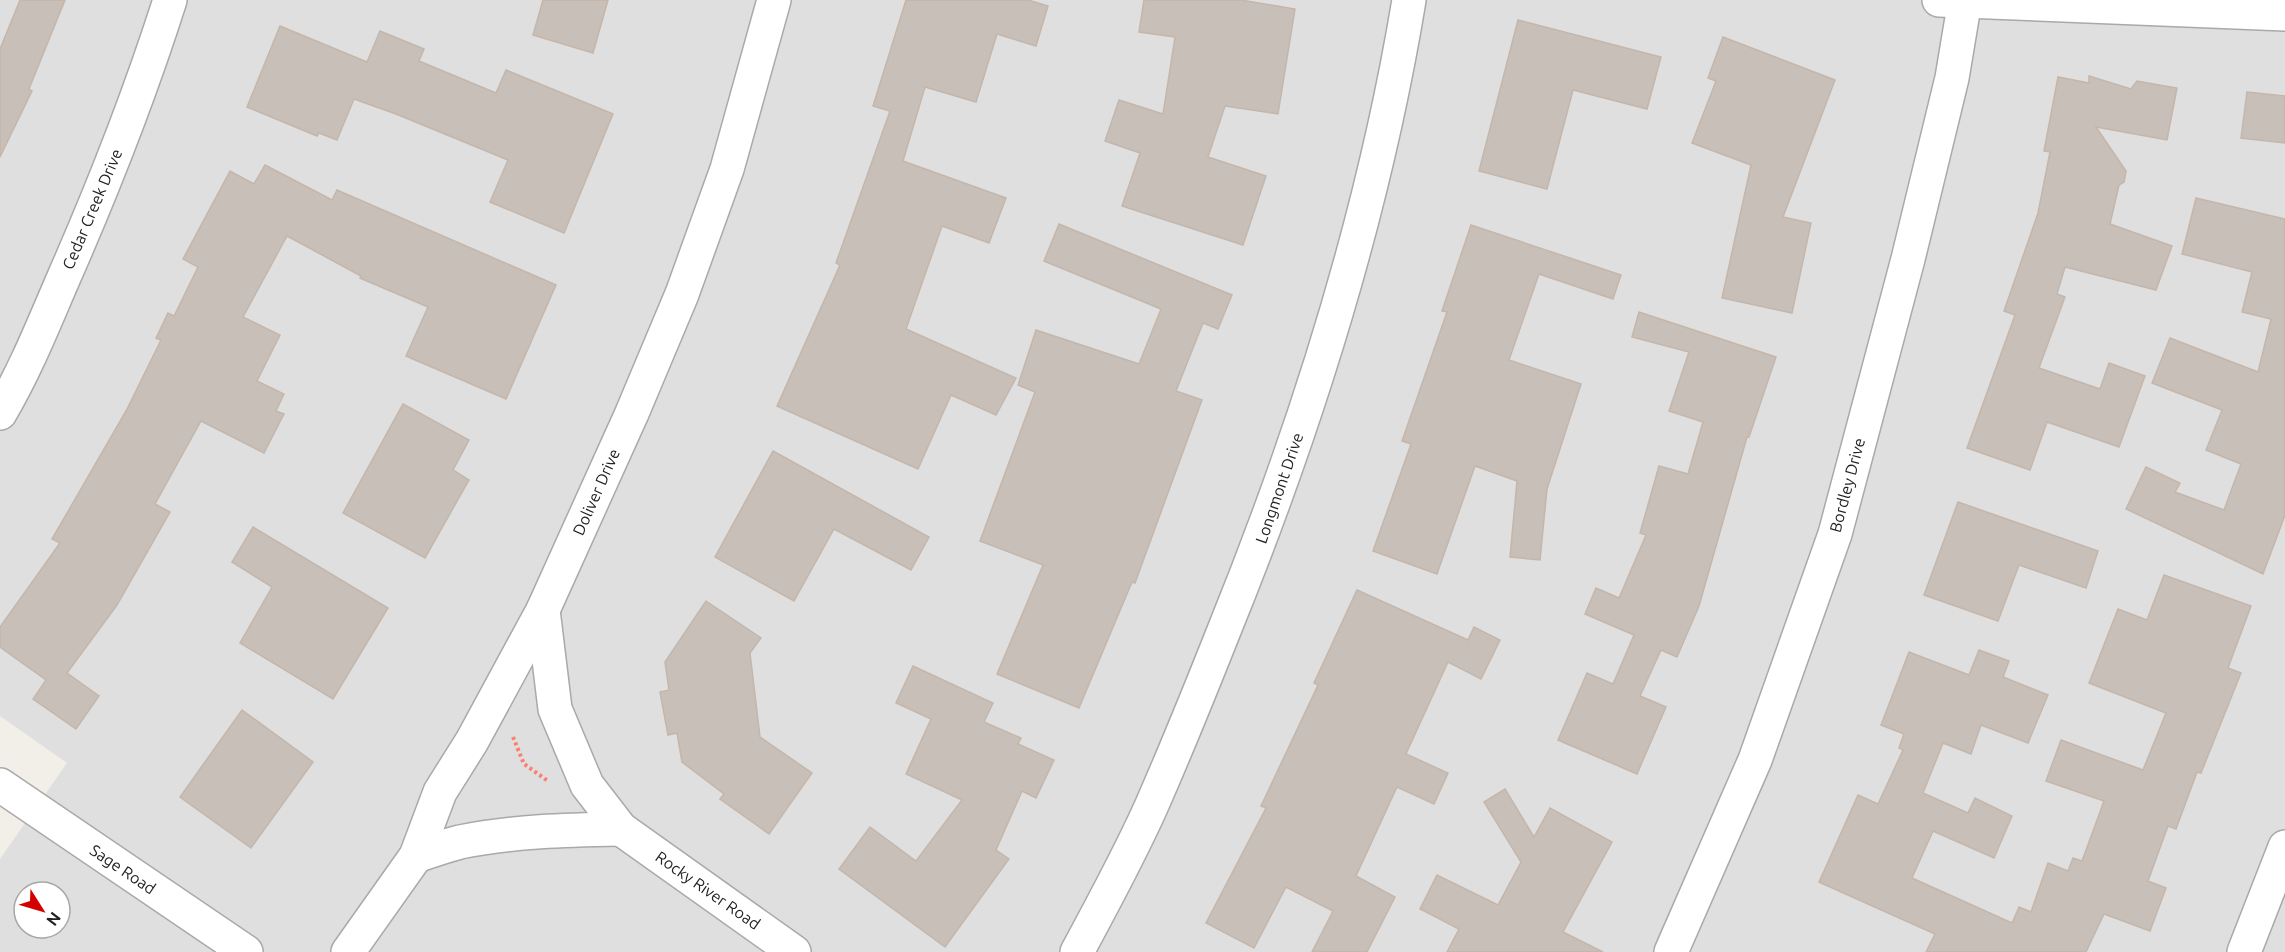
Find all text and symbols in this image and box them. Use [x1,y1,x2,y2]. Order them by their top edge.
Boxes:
street label: Cedar Creek Drive [59,146,125,272]
street label: Longmont Drive [1252,430,1306,546]
street label: Bordley Drive [1826,436,1868,534]
street label: Doliver Drive [569,446,623,538]
street label: Sage Road [87,841,159,897]
street label: Rocky River Road [652,847,764,933]
north arrow [12,880,72,940]
text: N [43,909,65,929]

